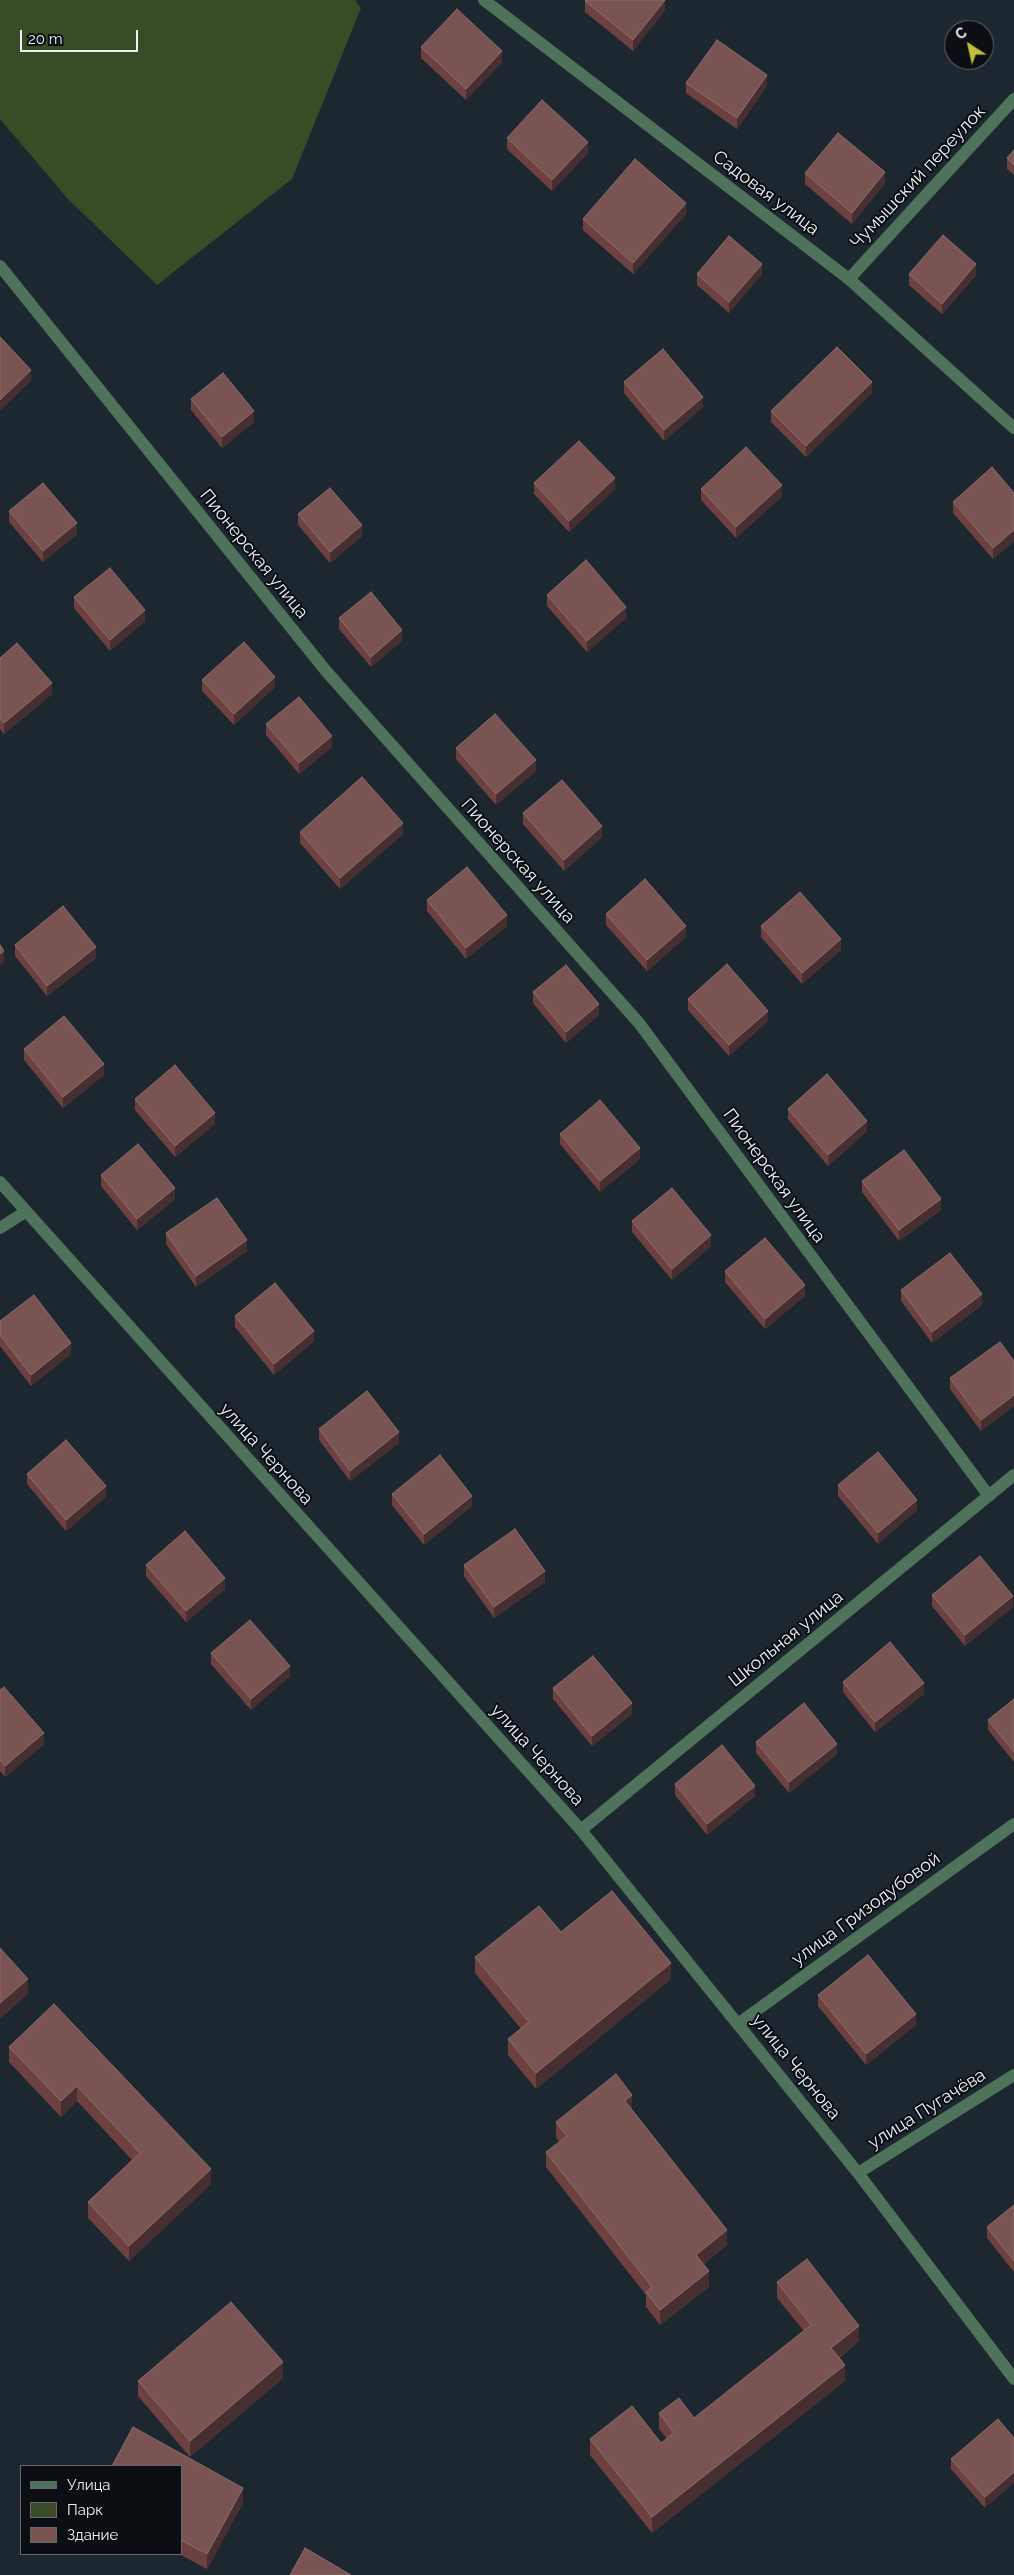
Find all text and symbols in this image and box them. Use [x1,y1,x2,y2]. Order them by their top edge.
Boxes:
scale bar [22,20,140,52]
north arrow [944,20,994,70]
text: С [952,24,969,43]
text: 20 m [28,30,63,48]
street label: Чумышский переулок [846,101,990,253]
street label: Садовая улица [709,146,823,240]
street label: Пионерская улица [195,485,313,623]
street label: Пионерская улица [456,794,580,928]
street label: Пионерская улица [718,1105,830,1247]
street label: улица Чернова [215,1399,317,1509]
street label: Школьная улица [724,1586,848,1692]
street label: улица Чернова [486,1700,588,1810]
street label: улица Гризодубовой [787,1848,945,1970]
street label: улица Чернова [747,2010,845,2124]
street label: улица Пугачёва [864,2064,990,2154]
legend [20,2465,182,2555]
text: Улица [67,2476,111,2494]
text: Парк [67,2501,103,2519]
text: Здание [67,2526,118,2544]

